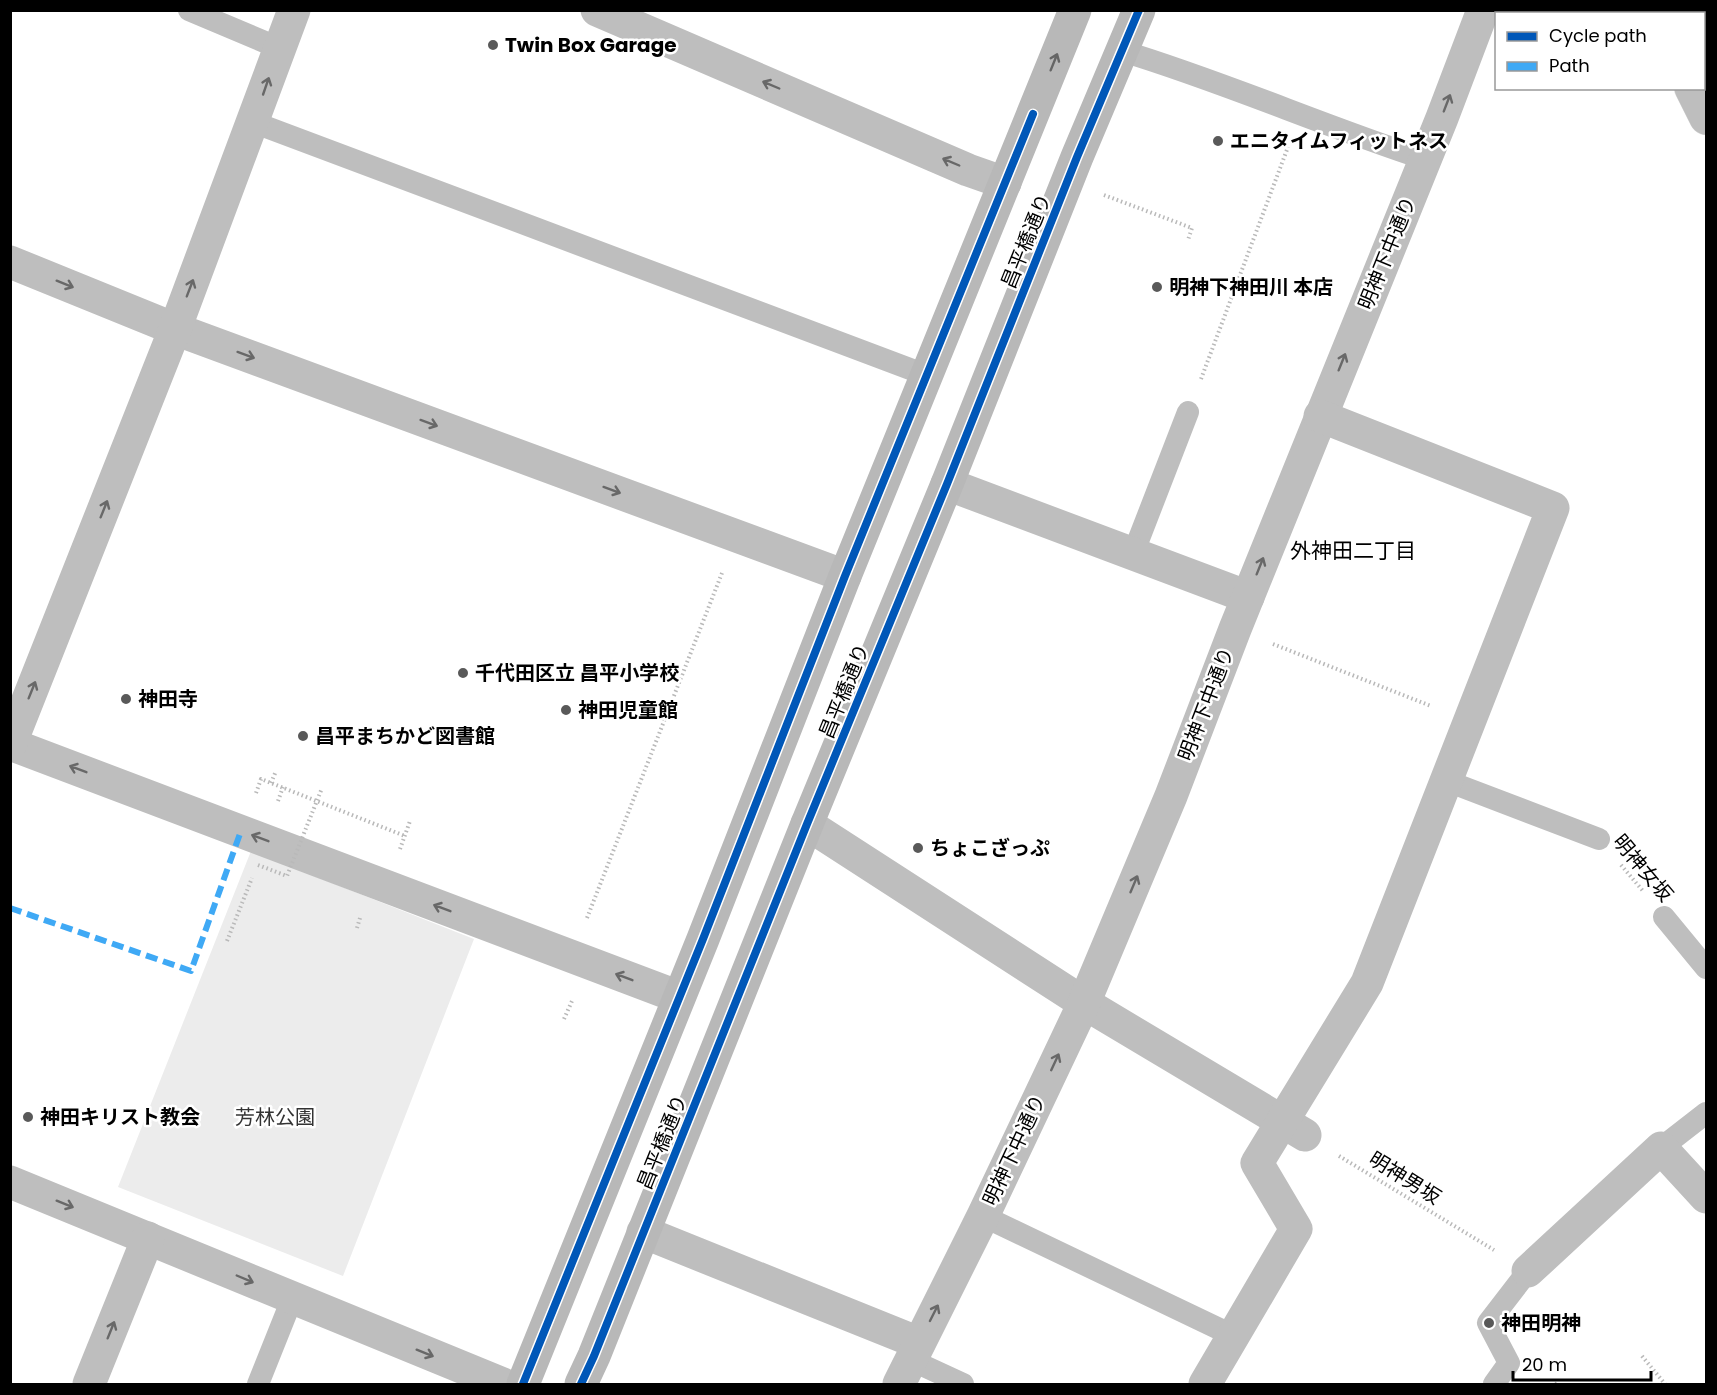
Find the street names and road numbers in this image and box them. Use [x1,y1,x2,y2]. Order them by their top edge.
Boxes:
street label: 昌平橋通り [994,189,1058,293]
street label: 明神下中通り [1352,192,1422,314]
street label: 昌平橋通り [812,639,876,743]
street label: 明神下中通り [1171,643,1241,765]
street label: 明神女坂 [1607,828,1679,908]
street label: 昌平橋通り [630,1090,694,1194]
street label: 明神下中通り [976,1090,1052,1210]
street label: 明神男坂 [1364,1145,1446,1211]

